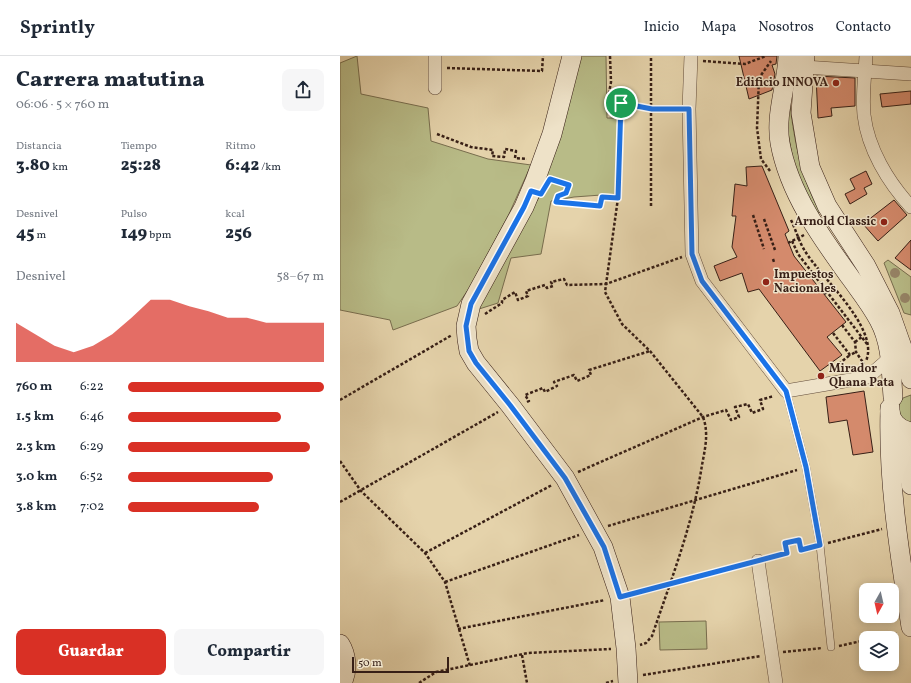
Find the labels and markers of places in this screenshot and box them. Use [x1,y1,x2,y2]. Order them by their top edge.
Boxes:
place label: Edificio INNOVA [736,75,828,91]
marker: Edificio INNOVA [831,78,841,88]
pin [604,86,638,120]
place label: Arnold Classic [795,214,876,230]
marker: Arnold Classic [879,217,889,227]
place label: Impuestos Nacionales [774,267,836,297]
marker: Impuestos Nacionales [761,277,771,287]
place label: Mirador Qhana Pata [829,361,895,391]
marker: Mirador Qhana Pata [816,371,826,381]

